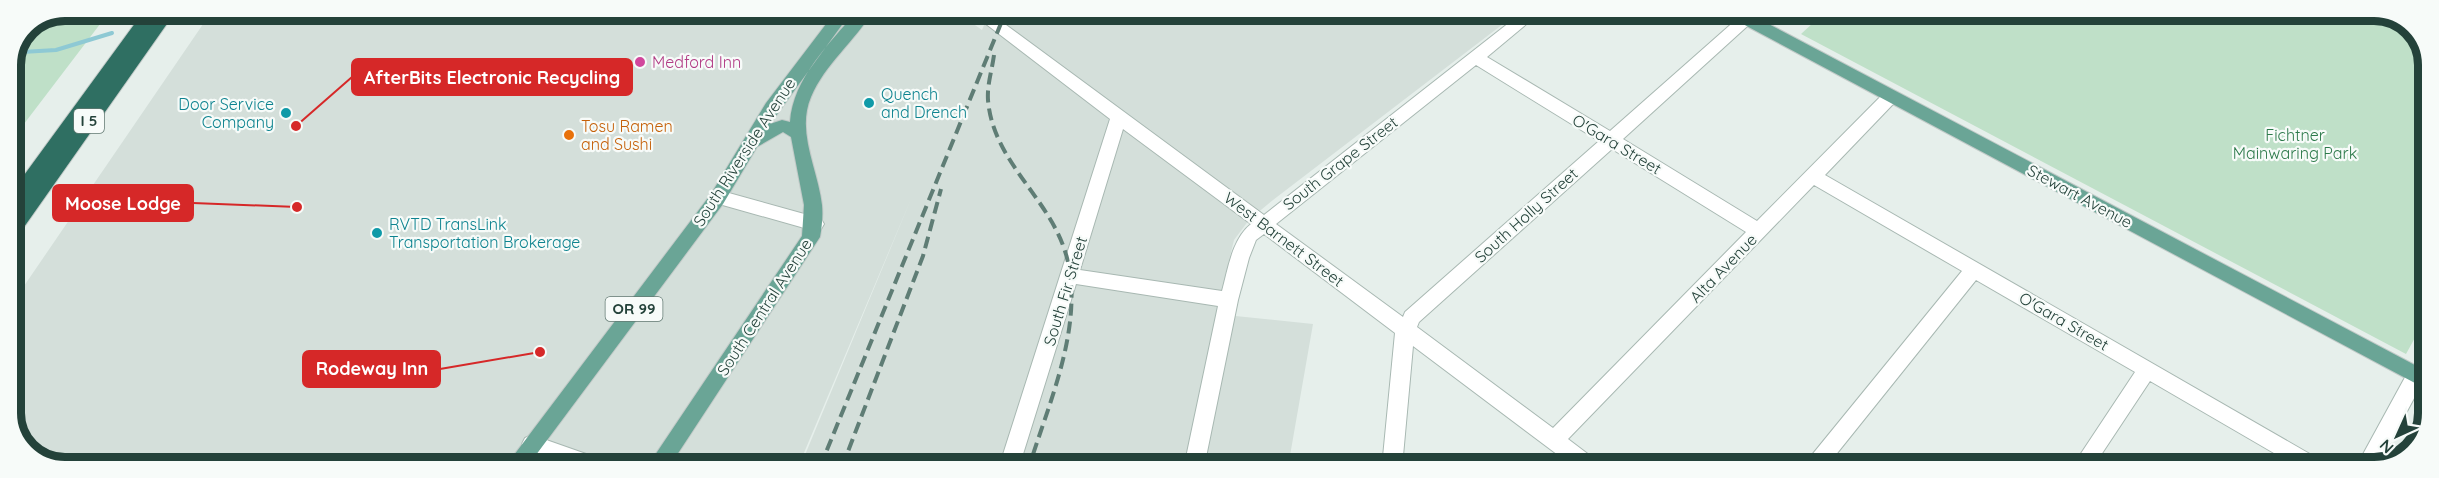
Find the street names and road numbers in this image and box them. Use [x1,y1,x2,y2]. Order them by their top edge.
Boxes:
street label: South Riverside Avenue [688,74,800,230]
road number: I 5 [74,109,104,133]
street label: O'Gara Street [1569,110,1665,178]
street label: South Grape Street [1279,112,1401,214]
street label: Stewart Avenue [2024,160,2136,232]
street label: South Holly Street [1470,163,1582,267]
street label: West Barnett Street [1220,187,1348,291]
street label: Alta Avenue [1685,229,1761,307]
street label: South Fir Street [1039,234,1091,348]
street label: South Central Avenue [712,235,816,379]
street label: O'Gara Street [2016,287,2112,355]
road number: OR 99 [606,297,662,321]

